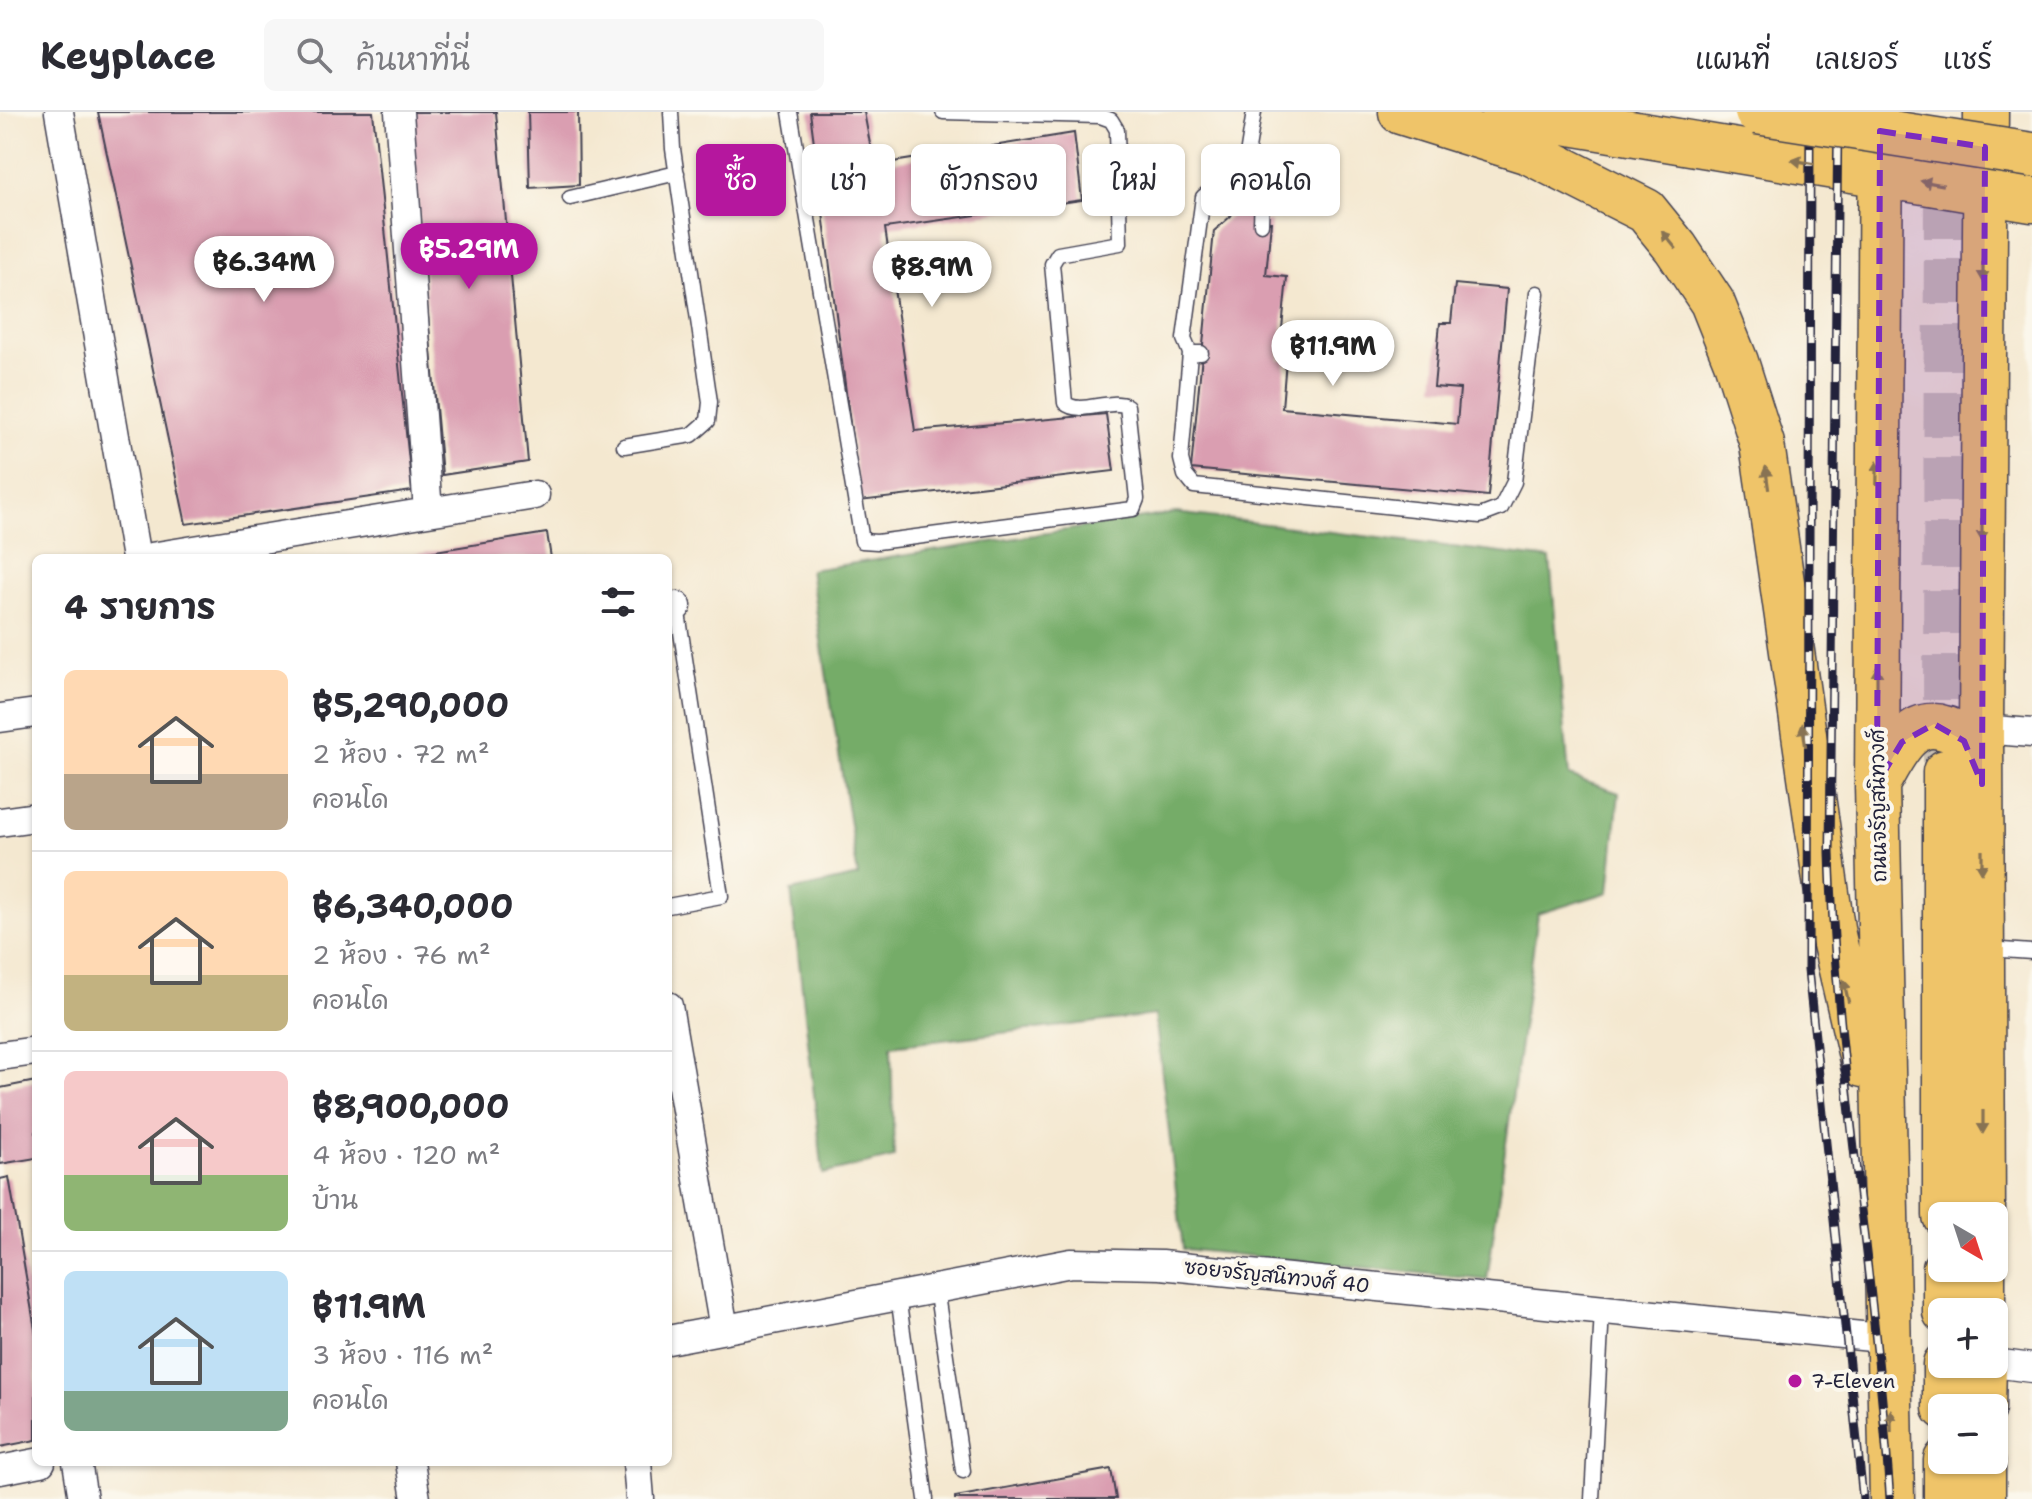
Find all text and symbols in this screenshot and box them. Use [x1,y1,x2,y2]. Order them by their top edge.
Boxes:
search box [264,19,824,91]
text: Keyplace [40,30,216,81]
icon: search [292,33,336,77]
text: ค้นหาที่นี่ [356,39,470,80]
text: แผนที่ [1695,40,1770,78]
text: เลเยอร์ [1814,40,1899,78]
text: แชร์ [1943,40,1992,78]
chip: ซื้อ [696,144,786,216]
chip: เช่า [802,144,895,216]
chip: ตัวกรอง [911,144,1066,216]
chip: ใหม่ [1082,144,1185,216]
chip: คอนโด [1201,144,1340,216]
one-way arrow [1790,155,1815,167]
one-way arrow [1919,177,1944,189]
pin: ฿5.29M [404,223,534,291]
one-way arrow [1661,230,1678,250]
text: ฿5.29M [419,231,519,266]
pin: ฿6.34M [199,236,329,304]
pin: ฿8.9M [876,241,988,309]
text: ฿6.34M [212,244,316,279]
text: ฿8.9M [891,249,973,284]
one-way arrow [1977,258,1989,283]
pin: ฿11.9M [1268,320,1398,388]
text: ฿11.9M [1289,328,1377,363]
one-way arrow [1870,460,1883,485]
one-way arrow [1760,465,1773,490]
one-way arrow [1976,518,1988,543]
icon: filters [596,580,640,624]
text: 4 รายการ [64,584,216,630]
one-way arrow [1870,665,1883,690]
text: ฿5,290,000 [312,682,509,728]
icon: home [128,702,224,798]
one-way arrow [1797,722,1810,747]
street label: ถนนจรัญสนิทวงศ์ [1864,728,1892,883]
text: 2 ห้อง · 72 m² [312,736,490,771]
text: คอนโด [312,781,389,816]
one-way arrow [1976,850,1988,875]
text: ฿6,340,000 [312,883,514,929]
icon: home [128,903,224,999]
text: 2 ห้อง · 76 m² [312,937,491,972]
one-way arrow [1839,979,1852,1004]
text: คอนโด [312,982,389,1017]
text: ฿8,900,000 [312,1083,510,1129]
icon: home [128,1103,224,1199]
one-way arrow [1977,1110,1989,1135]
text: 4 ห้อง · 120 m² [312,1137,501,1172]
text: บ้าน [312,1182,358,1217]
north arrow [1928,1202,2008,1282]
map controls [1928,1202,2008,1474]
street label: ซอยจรัญสนิทวงศ์ 40 [1183,1253,1371,1299]
text: ฿11.9M [312,1283,426,1329]
button: + [1928,1298,2008,1378]
icon: home [128,1303,224,1399]
text: 3 ห้อง · 116 m² [312,1337,494,1372]
place label: 7-Eleven [1811,1368,1895,1394]
marker: 7-Eleven [1786,1372,1804,1390]
text: คอนโด [312,1382,389,1417]
button: − [1928,1394,2008,1474]
one-way arrow [1885,1408,1898,1433]

